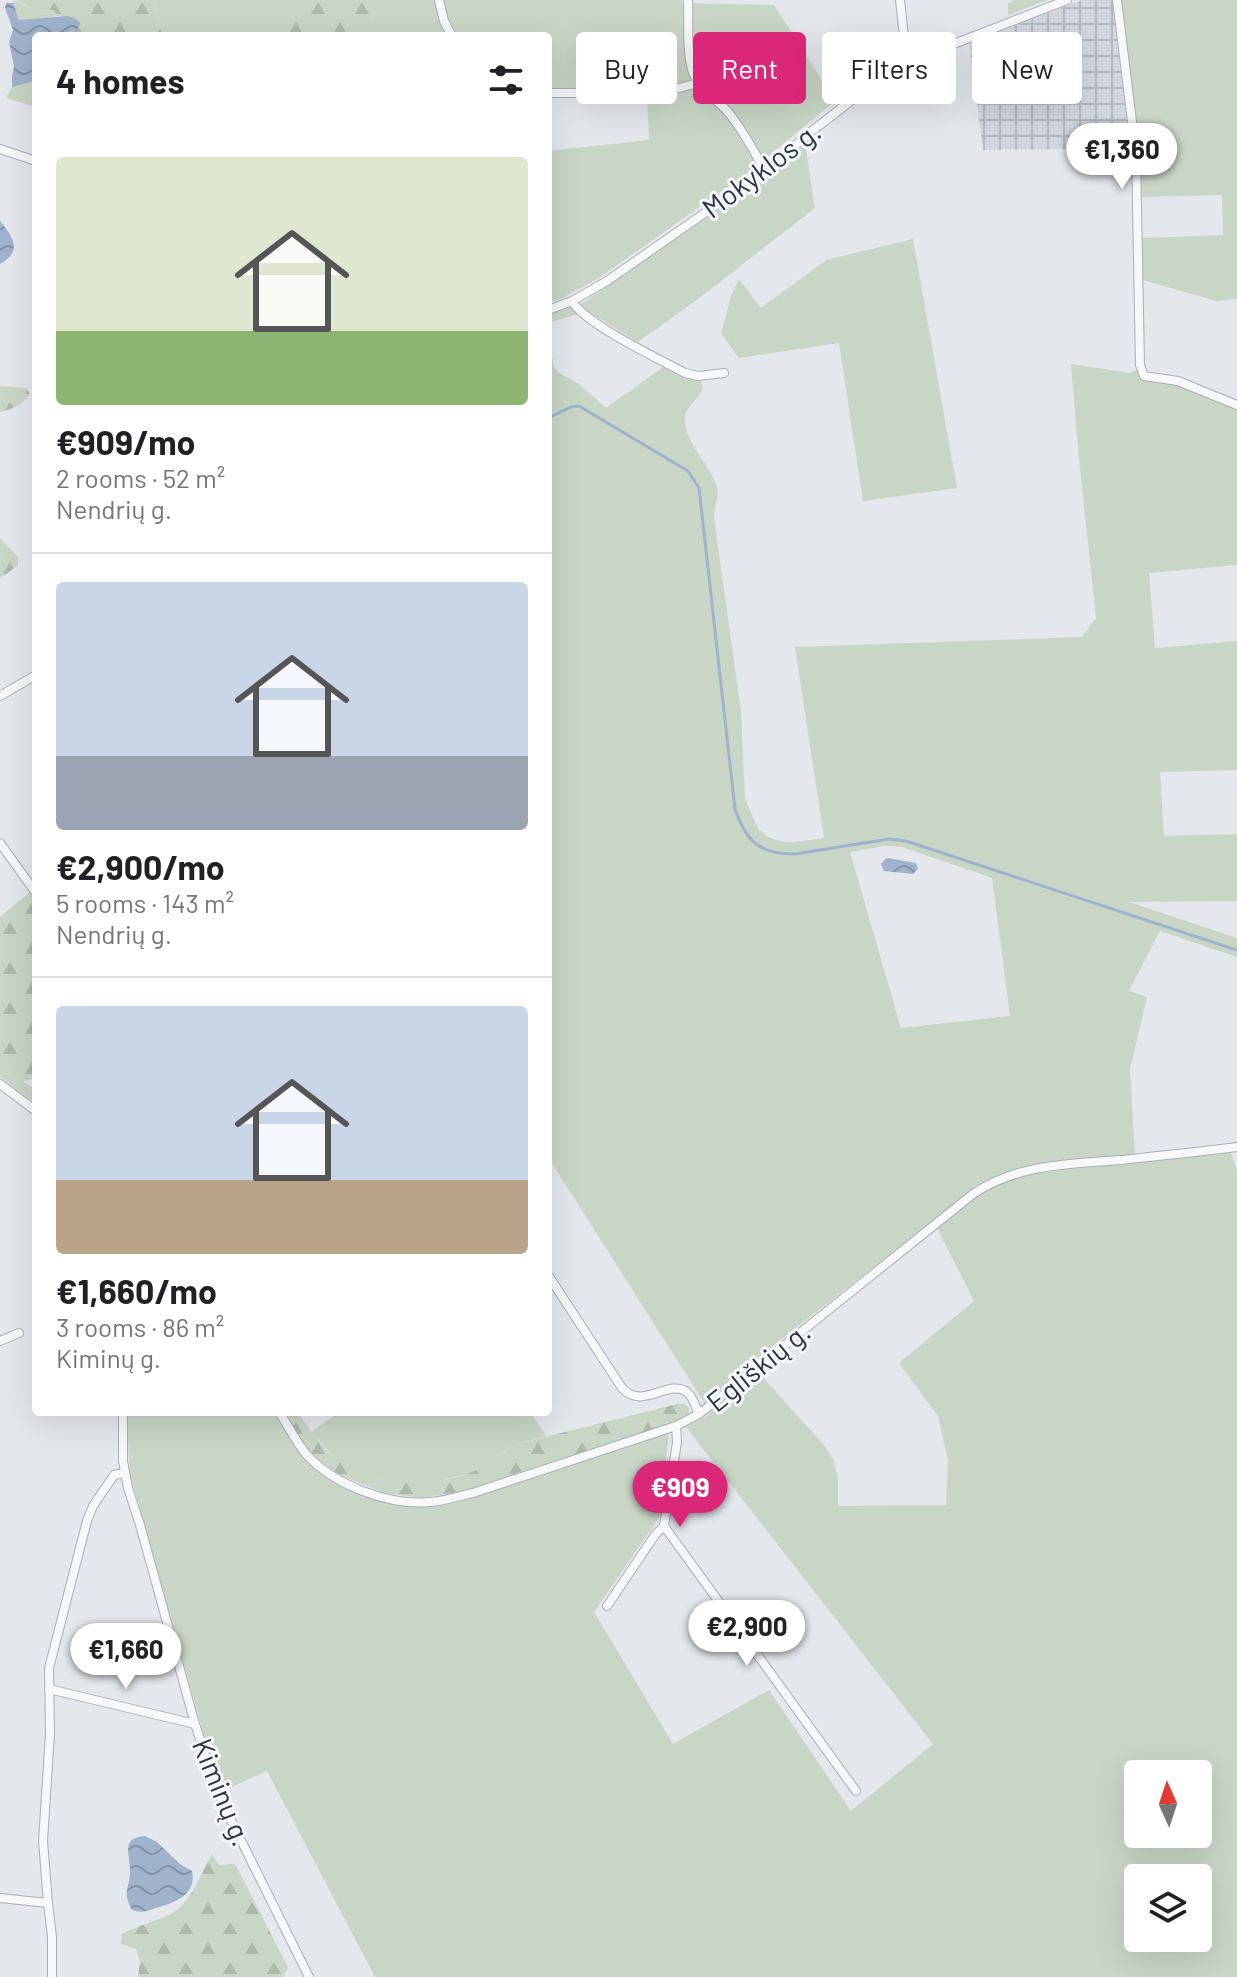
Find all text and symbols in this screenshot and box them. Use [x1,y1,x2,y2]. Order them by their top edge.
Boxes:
chip: Buy [576,32,677,104]
chip: Rent [693,32,806,104]
chip: Filters [822,32,956,104]
chip: New [972,32,1082,104]
icon: filters [484,58,528,102]
text: 4 homes [56,60,185,101]
street label: Mokyklos g. [695,113,827,225]
pin: €1,360 [1057,123,1187,191]
text: €1,360 [1084,133,1160,164]
icon: home [220,209,364,353]
text: €909/mo [56,421,195,462]
text: 2 rooms · 52 m² [56,462,225,493]
text: Nendrių g. [56,493,172,524]
icon: home [220,634,364,778]
text: €2,900/mo [56,846,225,887]
text: 5 rooms · 143 m² [56,887,234,918]
text: Nendrių g. [56,918,172,949]
icon: home [220,1058,364,1202]
text: €1,660/mo [56,1270,217,1311]
text: 3 rooms · 86 m² [56,1311,224,1342]
street label: Egliškių g. [699,1314,817,1418]
text: Kiminų g. [56,1342,161,1373]
pin: €909 [633,1461,727,1529]
text: €909 [651,1471,709,1502]
pin: €2,900 [682,1600,812,1668]
text: €2,900 [706,1610,788,1641]
pin: €1,660 [61,1623,191,1691]
text: €1,660 [88,1633,164,1664]
street label: Kiminų g. [186,1733,260,1851]
north arrow [1124,1760,1212,1848]
map controls [1124,1760,1212,1952]
button: layers [1124,1864,1212,1952]

